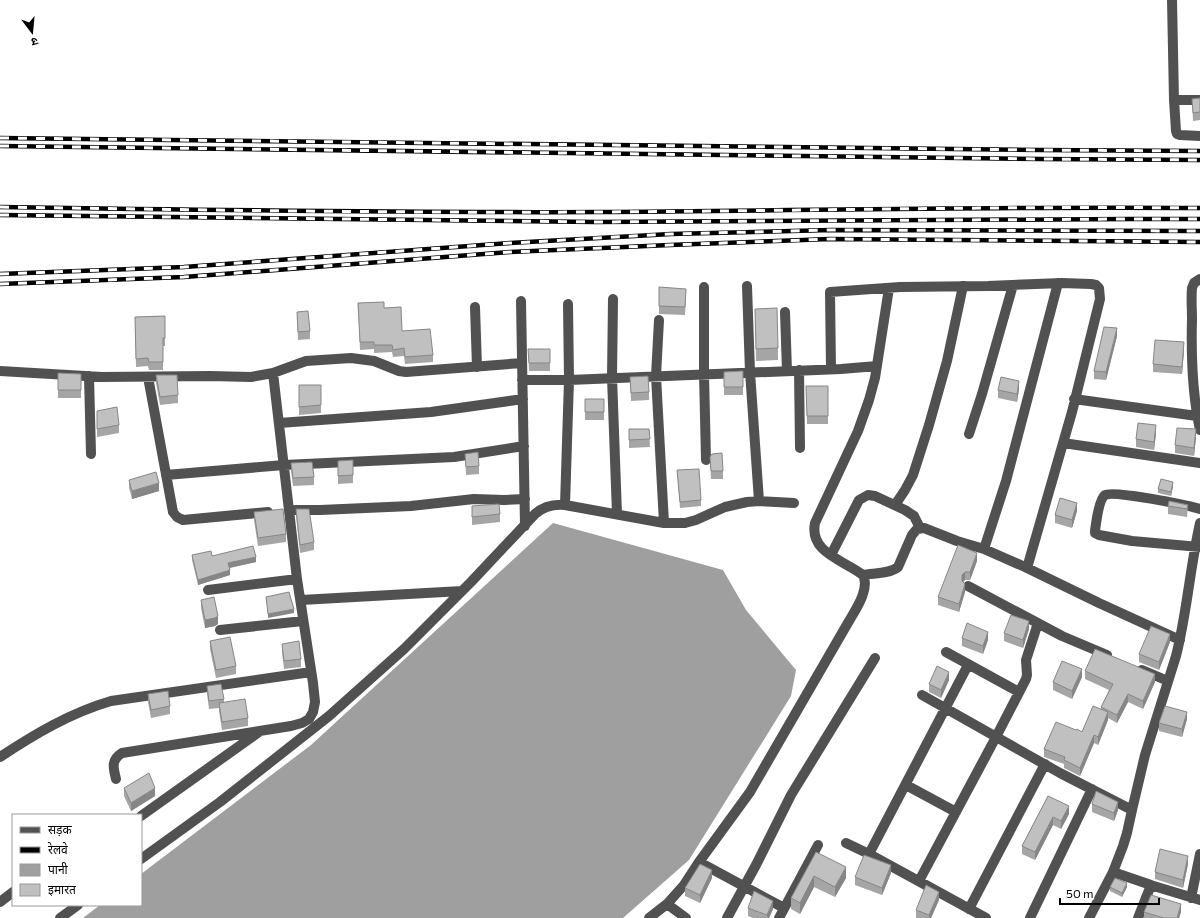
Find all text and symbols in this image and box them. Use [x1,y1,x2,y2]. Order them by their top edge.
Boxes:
north arrow [12,12,52,52]
text: उ [29,35,40,49]
legend [12,814,142,906]
text: सड़क [48,822,73,837]
text: रेलवे [48,842,68,856]
text: पानी [48,862,69,876]
scale bar [1060,880,1159,906]
text: इमारत [48,882,77,897]
text: 50 m [1066,886,1094,900]

